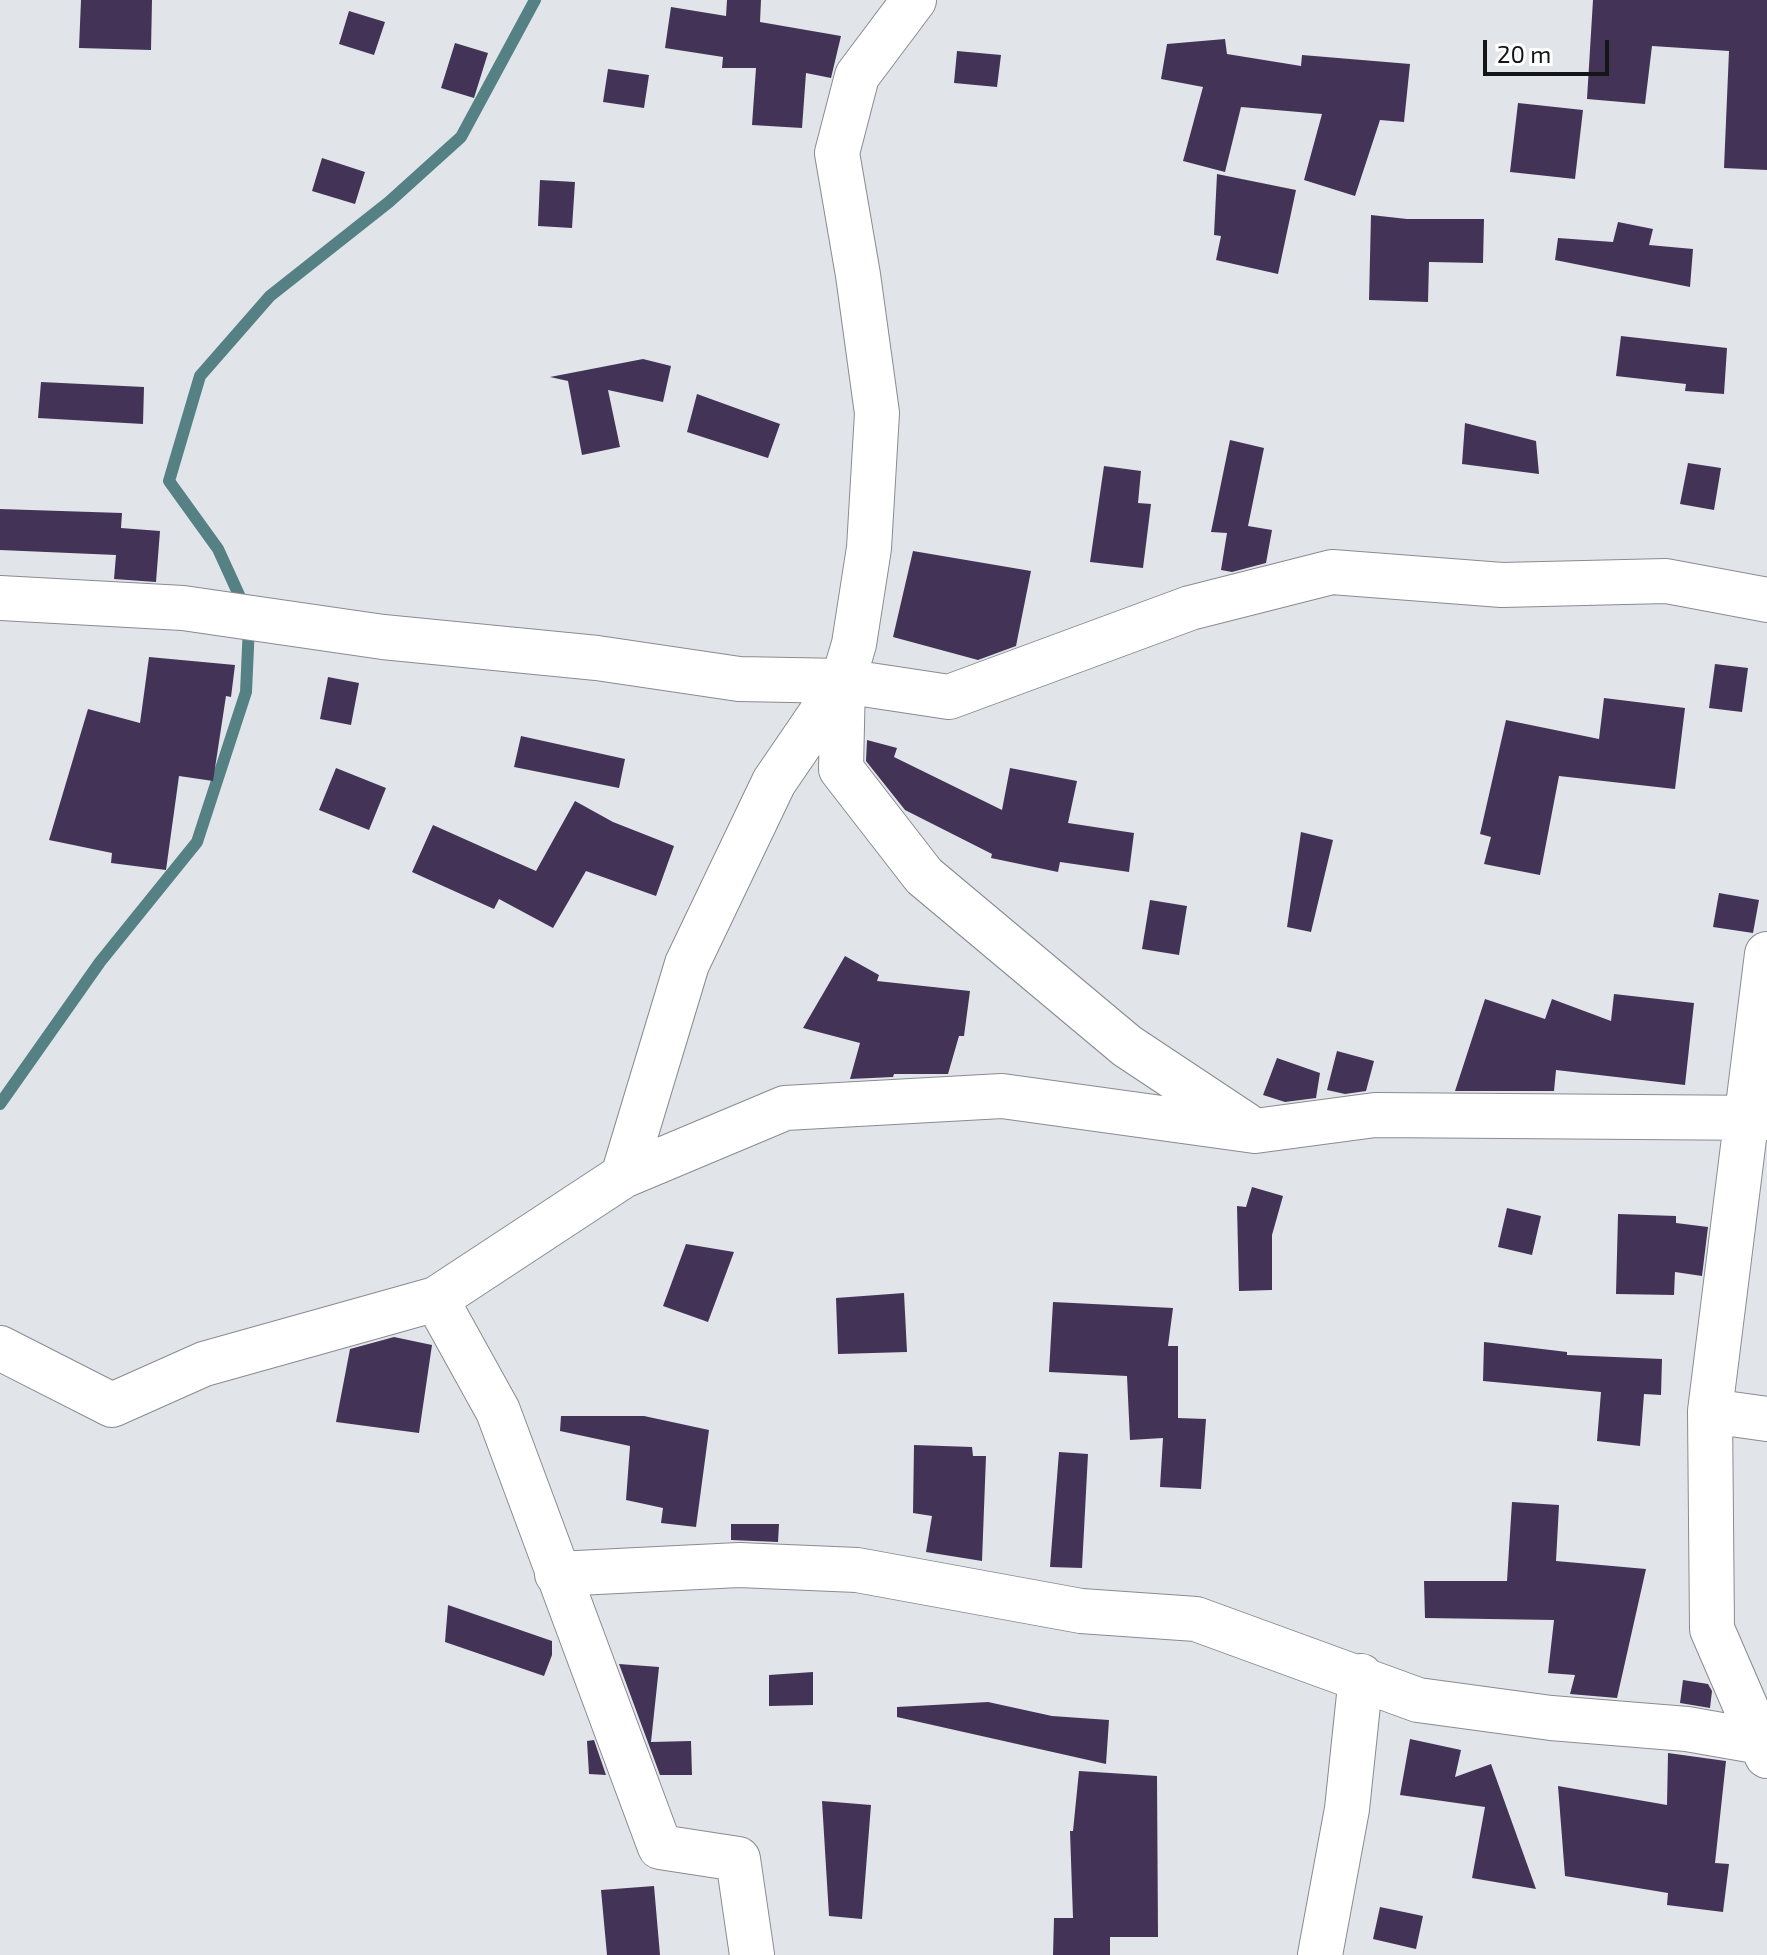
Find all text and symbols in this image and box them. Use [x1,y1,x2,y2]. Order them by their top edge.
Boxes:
scale bar [1487,24,1613,74]
text: 20 m [1497,39,1551,68]

